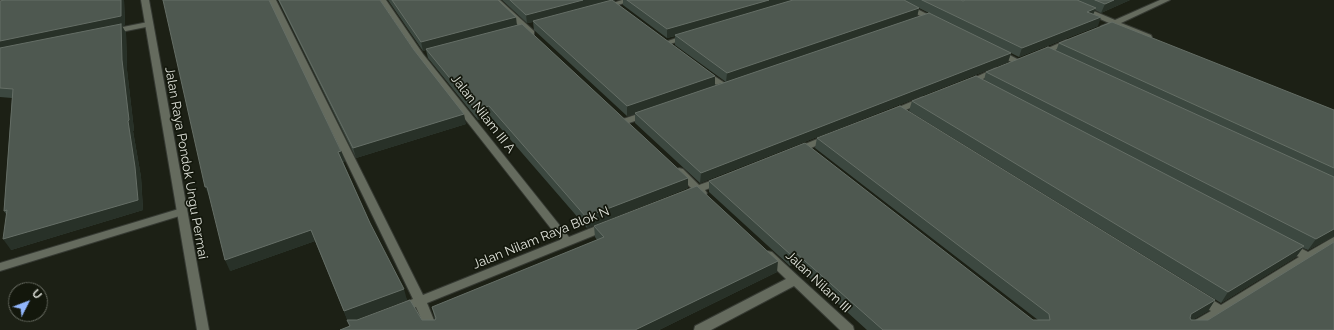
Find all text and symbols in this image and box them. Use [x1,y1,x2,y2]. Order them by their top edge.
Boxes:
street label: Jalan Raya Pondok Ungu Permai [161,66,211,260]
street label: Jalan Nilam III A [448,72,518,156]
street label: Jalan Nilam Raya Blok N [470,203,612,273]
street label: Jalan Nilam III [782,248,854,316]
north arrow [8,282,48,322]
text: U [29,287,44,302]

